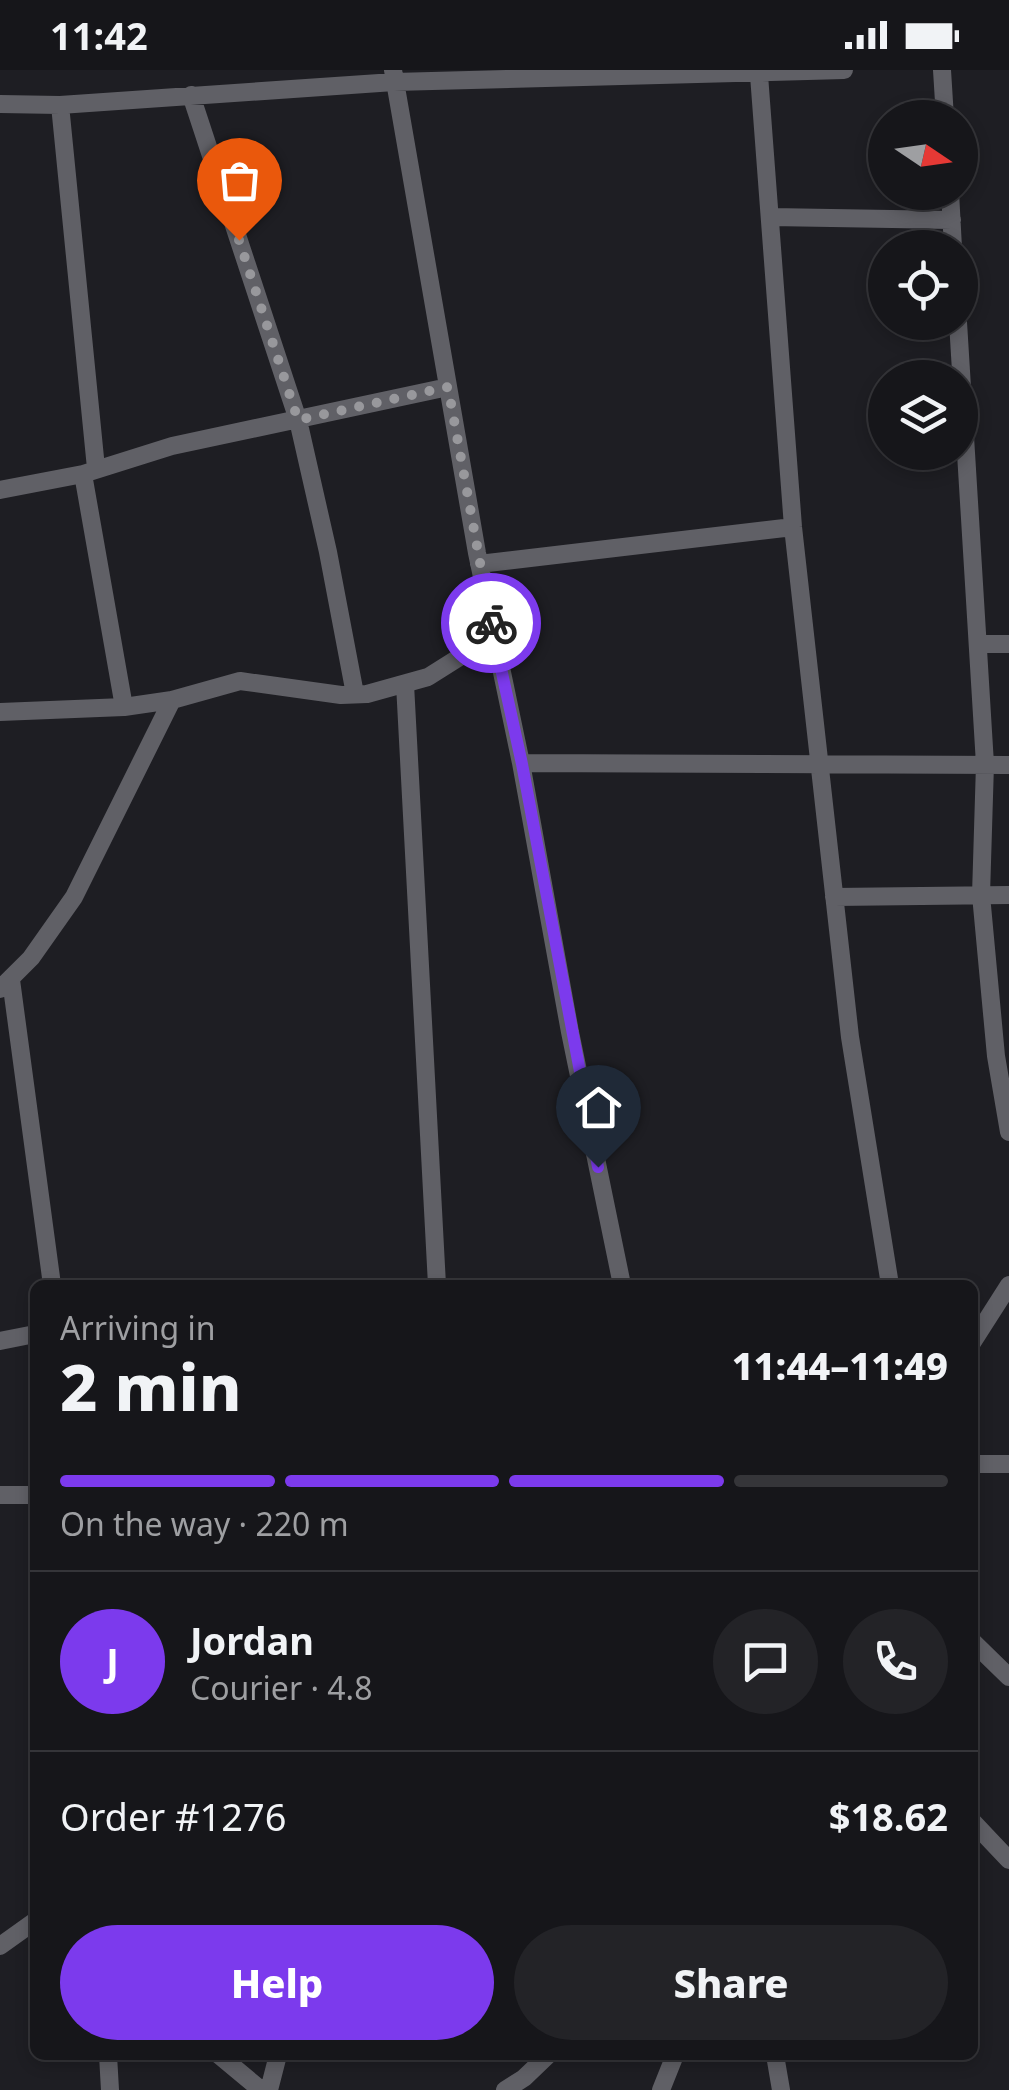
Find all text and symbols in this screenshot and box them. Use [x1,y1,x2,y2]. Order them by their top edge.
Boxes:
text: 11:42 [50,9,148,61]
north arrow [868,100,978,210]
map controls [868,100,978,470]
pin [197,138,282,241]
icon: bag [212,153,267,208]
button: locate [868,230,978,340]
button: layers [868,360,978,470]
courier [441,573,541,673]
icon: bike [464,596,519,651]
pin [556,1065,641,1168]
icon: home [571,1080,626,1135]
text: Arriving in [60,1306,215,1349]
text: 11:44–11:49 [732,1339,948,1391]
text: 2 min [60,1342,242,1430]
text: On the way · 220 m [60,1502,349,1545]
button: chat [713,1609,818,1714]
button: phone [843,1609,948,1714]
text: Jordan [190,1614,314,1666]
text: J [106,1635,119,1687]
text: Courier · 4.8 [190,1666,373,1709]
text: Order #1276 [60,1790,286,1842]
text: $18.62 [829,1790,948,1842]
button: Help [60,1925,494,2040]
button: Share [514,1925,948,2040]

